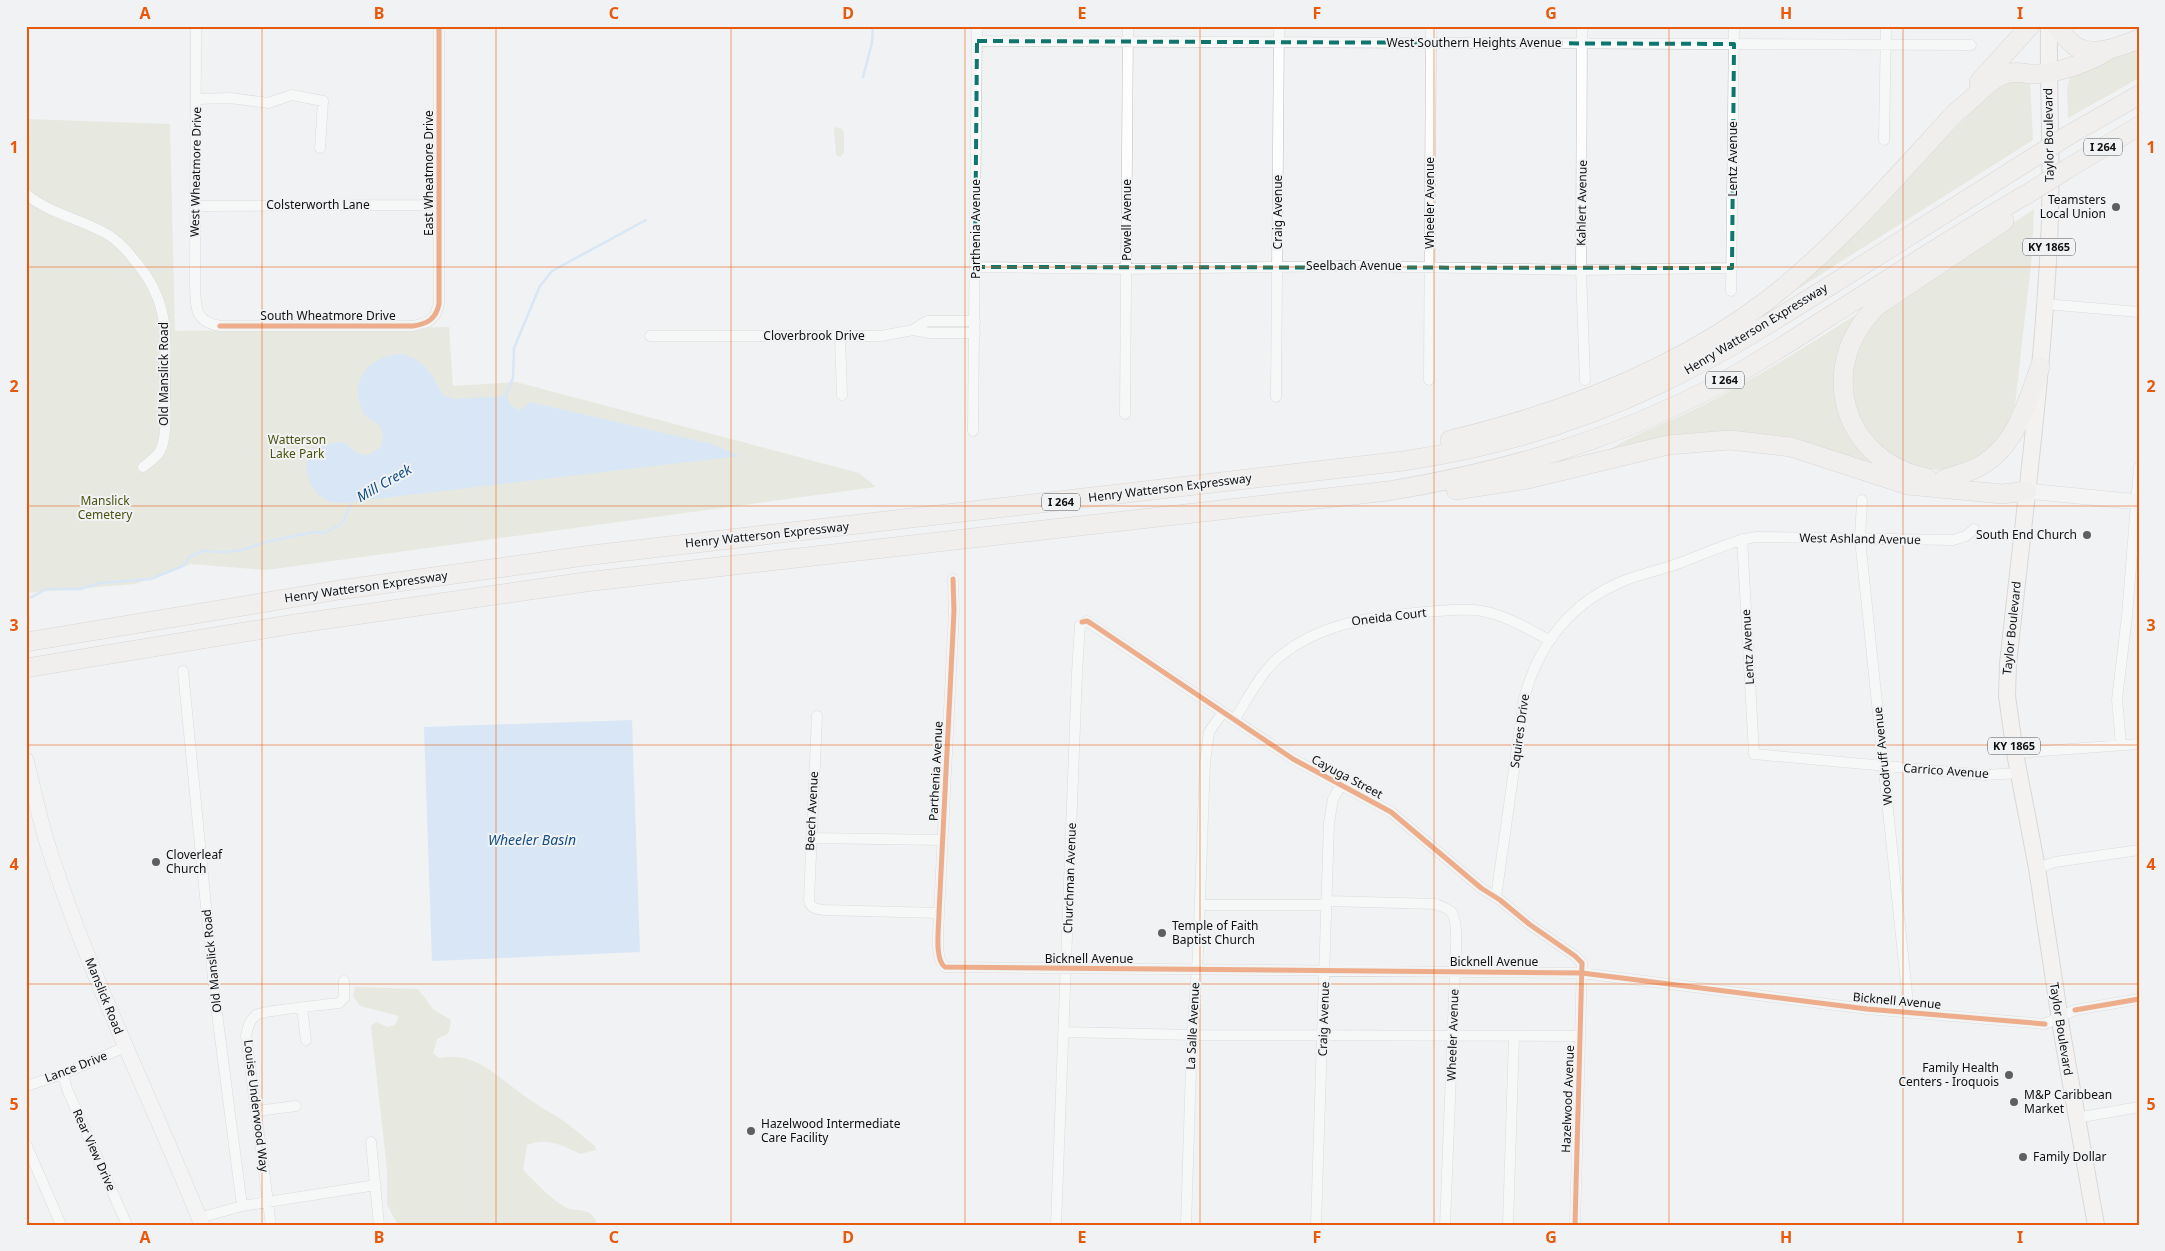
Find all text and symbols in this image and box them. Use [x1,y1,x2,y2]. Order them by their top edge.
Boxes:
text: A [139,2,151,24]
text: B [374,2,384,24]
text: C [609,2,619,24]
text: D [842,2,854,24]
text: E [1078,2,1087,24]
text: F [1313,2,1321,24]
text: G [1545,2,1557,24]
text: H [1780,2,1792,24]
text: I [2017,2,2023,24]
street label: West Southern Heights Avenue [1386,34,1562,51]
street label: Taylor Boulevard [2039,88,2058,182]
street label: West Wheatmore Drive [186,107,205,237]
street label: East Wheatmore Drive [420,110,437,236]
street label: Lentz Avenue [1724,121,1741,197]
text: 1 [9,136,19,158]
text: 1 [2146,136,2156,158]
road number: I 264 [2084,138,2122,156]
street label: Wheeler Avenue [1421,157,1438,249]
street label: Kahlert Avenue [1572,160,1591,246]
street label: Craig Avenue [1269,174,1286,249]
street label: Parthenia Avenue [967,179,984,279]
street label: Powell Avenue [1118,179,1135,261]
place label: Teamsters Local Union [2040,191,2106,222]
street label: Colsterworth Lane [266,196,370,213]
marker: Teamsters Local Union [2110,201,2122,213]
road number: KY 1865 [2023,238,2075,256]
street label: Seelbach Avenue [1306,257,1402,274]
street label: Henry Watterson Expressway [1681,278,1831,378]
street label: South Wheatmore Drive [260,307,396,324]
street label: Old Manslick Road [155,322,172,426]
street label: Cloverbrook Drive [763,327,865,344]
road number: I 264 [1706,372,1744,388]
text: 2 [9,375,19,397]
text: 2 [2146,375,2156,397]
park label: Watterson Lake Park [268,431,326,462]
water label: Mill Creek [353,459,416,506]
street label: Henry Watterson Expressway [1087,469,1253,506]
park label: Manslick Cemetery [78,492,133,523]
road number: I 264 [1042,494,1080,511]
street label: Henry Watterson Expressway [684,517,851,552]
place label: South End Church [1976,526,2077,543]
street label: West Ashland Avenue [1799,529,1921,548]
marker: South End Church [2081,529,2093,541]
street label: Henry Watterson Expressway [283,567,449,606]
street label: Taylor Boulevard [1998,580,2025,676]
street label: Oneida Court [1350,603,1428,630]
street label: Lentz Avenue [1737,609,1758,685]
text: 3 [9,614,19,636]
text: 3 [2146,614,2156,636]
street label: Squires Drive [1506,693,1533,769]
street label: Woodruff Avenue [1869,706,1896,806]
street label: Parthenia Avenue [924,720,947,821]
road number: KY 1865 [1988,738,2040,754]
street label: Cayuga Street [1309,751,1387,803]
street label: Carrico Avenue [1903,759,1990,782]
street label: Beech Avenue [801,770,822,851]
street label: Churchman Avenue [1059,822,1080,934]
water label: Wheeler Basin [488,830,576,849]
place label: Cloverleaf Church [166,846,223,877]
text: 4 [9,853,19,875]
text: 4 [2146,853,2156,875]
marker: Cloverleaf Church [150,856,162,868]
street label: Old Manslick Road [198,908,225,1014]
place label: Temple of Faith Baptist Church [1172,917,1259,948]
marker: Temple of Faith Baptist Church [1156,927,1168,939]
street label: Bicknell Avenue [1045,950,1134,967]
street label: Bicknell Avenue [1450,953,1539,970]
street label: Manslick Road [81,955,128,1037]
street label: Craig Avenue [1314,981,1333,1057]
street label: Taylor Boulevard [2046,981,2077,1077]
street label: La Salle Avenue [1182,982,1203,1070]
street label: Wheeler Avenue [1442,988,1463,1081]
street label: Bicknell Avenue [1852,988,1942,1013]
street label: Louise Underwood Way [240,1039,273,1174]
street label: Hazelwood Avenue [1557,1045,1578,1153]
street label: Lance Drive [42,1047,110,1086]
place label: Family Health Centers - Iroquois [1898,1059,1999,1090]
marker: Family Health Centers - Iroquois [2003,1069,2015,1081]
place label: M&P Caribbean Market [2024,1086,2112,1117]
text: 5 [9,1093,19,1115]
text: 5 [2146,1093,2156,1115]
marker: M&P Caribbean Market [2008,1096,2020,1108]
street label: Rear View Drive [69,1106,120,1194]
place label: Hazelwood Intermediate Care Facility [761,1115,901,1146]
marker: Hazelwood Intermediate Care Facility [745,1125,757,1137]
place label: Family Dollar [2033,1148,2107,1165]
marker: Family Dollar [2017,1151,2029,1163]
text: A [139,1226,151,1248]
text: B [374,1226,384,1248]
text: C [609,1226,619,1248]
text: D [842,1226,854,1248]
text: E [1078,1226,1087,1248]
text: F [1313,1226,1321,1248]
text: G [1545,1226,1557,1248]
text: H [1780,1226,1792,1248]
text: I [2017,1226,2023,1248]

